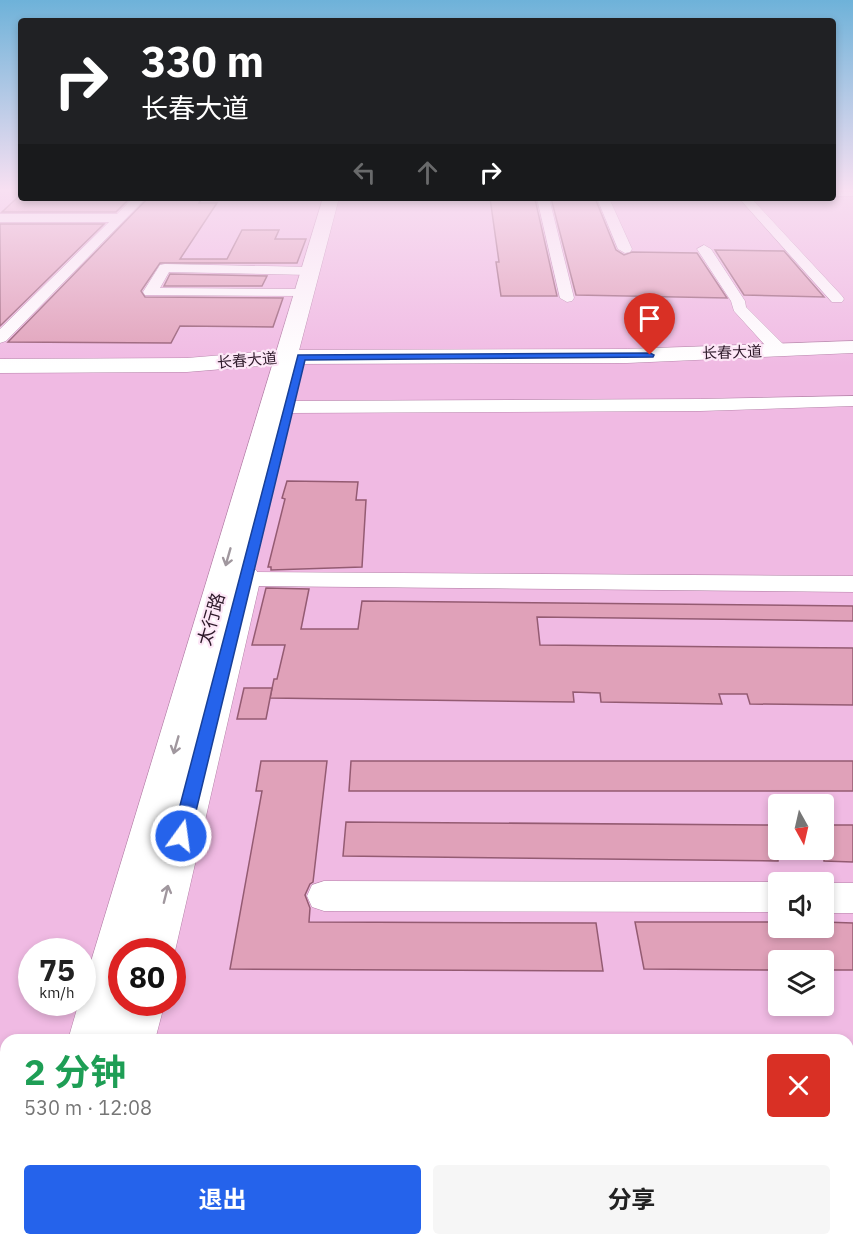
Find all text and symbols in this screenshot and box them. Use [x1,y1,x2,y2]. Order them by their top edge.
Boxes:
text: 330 m [141,34,264,89]
icon: right [42,42,120,120]
text: 长春大道 [141,90,249,125]
icon: left [348,156,381,189]
icon: ahead [411,156,444,189]
icon: right [474,156,507,189]
pin [624,293,675,355]
icon: arrive [633,302,666,335]
street label: 长春大道 [702,341,762,363]
street label: 长春大道 [216,348,278,372]
one-way arrow [222,547,234,566]
street label: 太行路 [193,590,229,648]
one-way arrow [169,735,181,754]
north arrow [768,794,834,860]
map controls [768,794,834,1016]
position arrow [149,804,213,868]
button: sound [768,872,834,938]
one-way arrow [161,885,173,904]
speed limit sign: 80 [108,938,186,1016]
text: 75 [39,950,75,989]
button: layers [768,950,834,1016]
text: km/h [39,983,75,1002]
text: 2 分钟 [24,1048,126,1095]
button: close [767,1054,830,1117]
text: 530 m · 12:08 [24,1094,152,1121]
button: 退出 [24,1165,421,1234]
button: 分享 [433,1165,830,1234]

